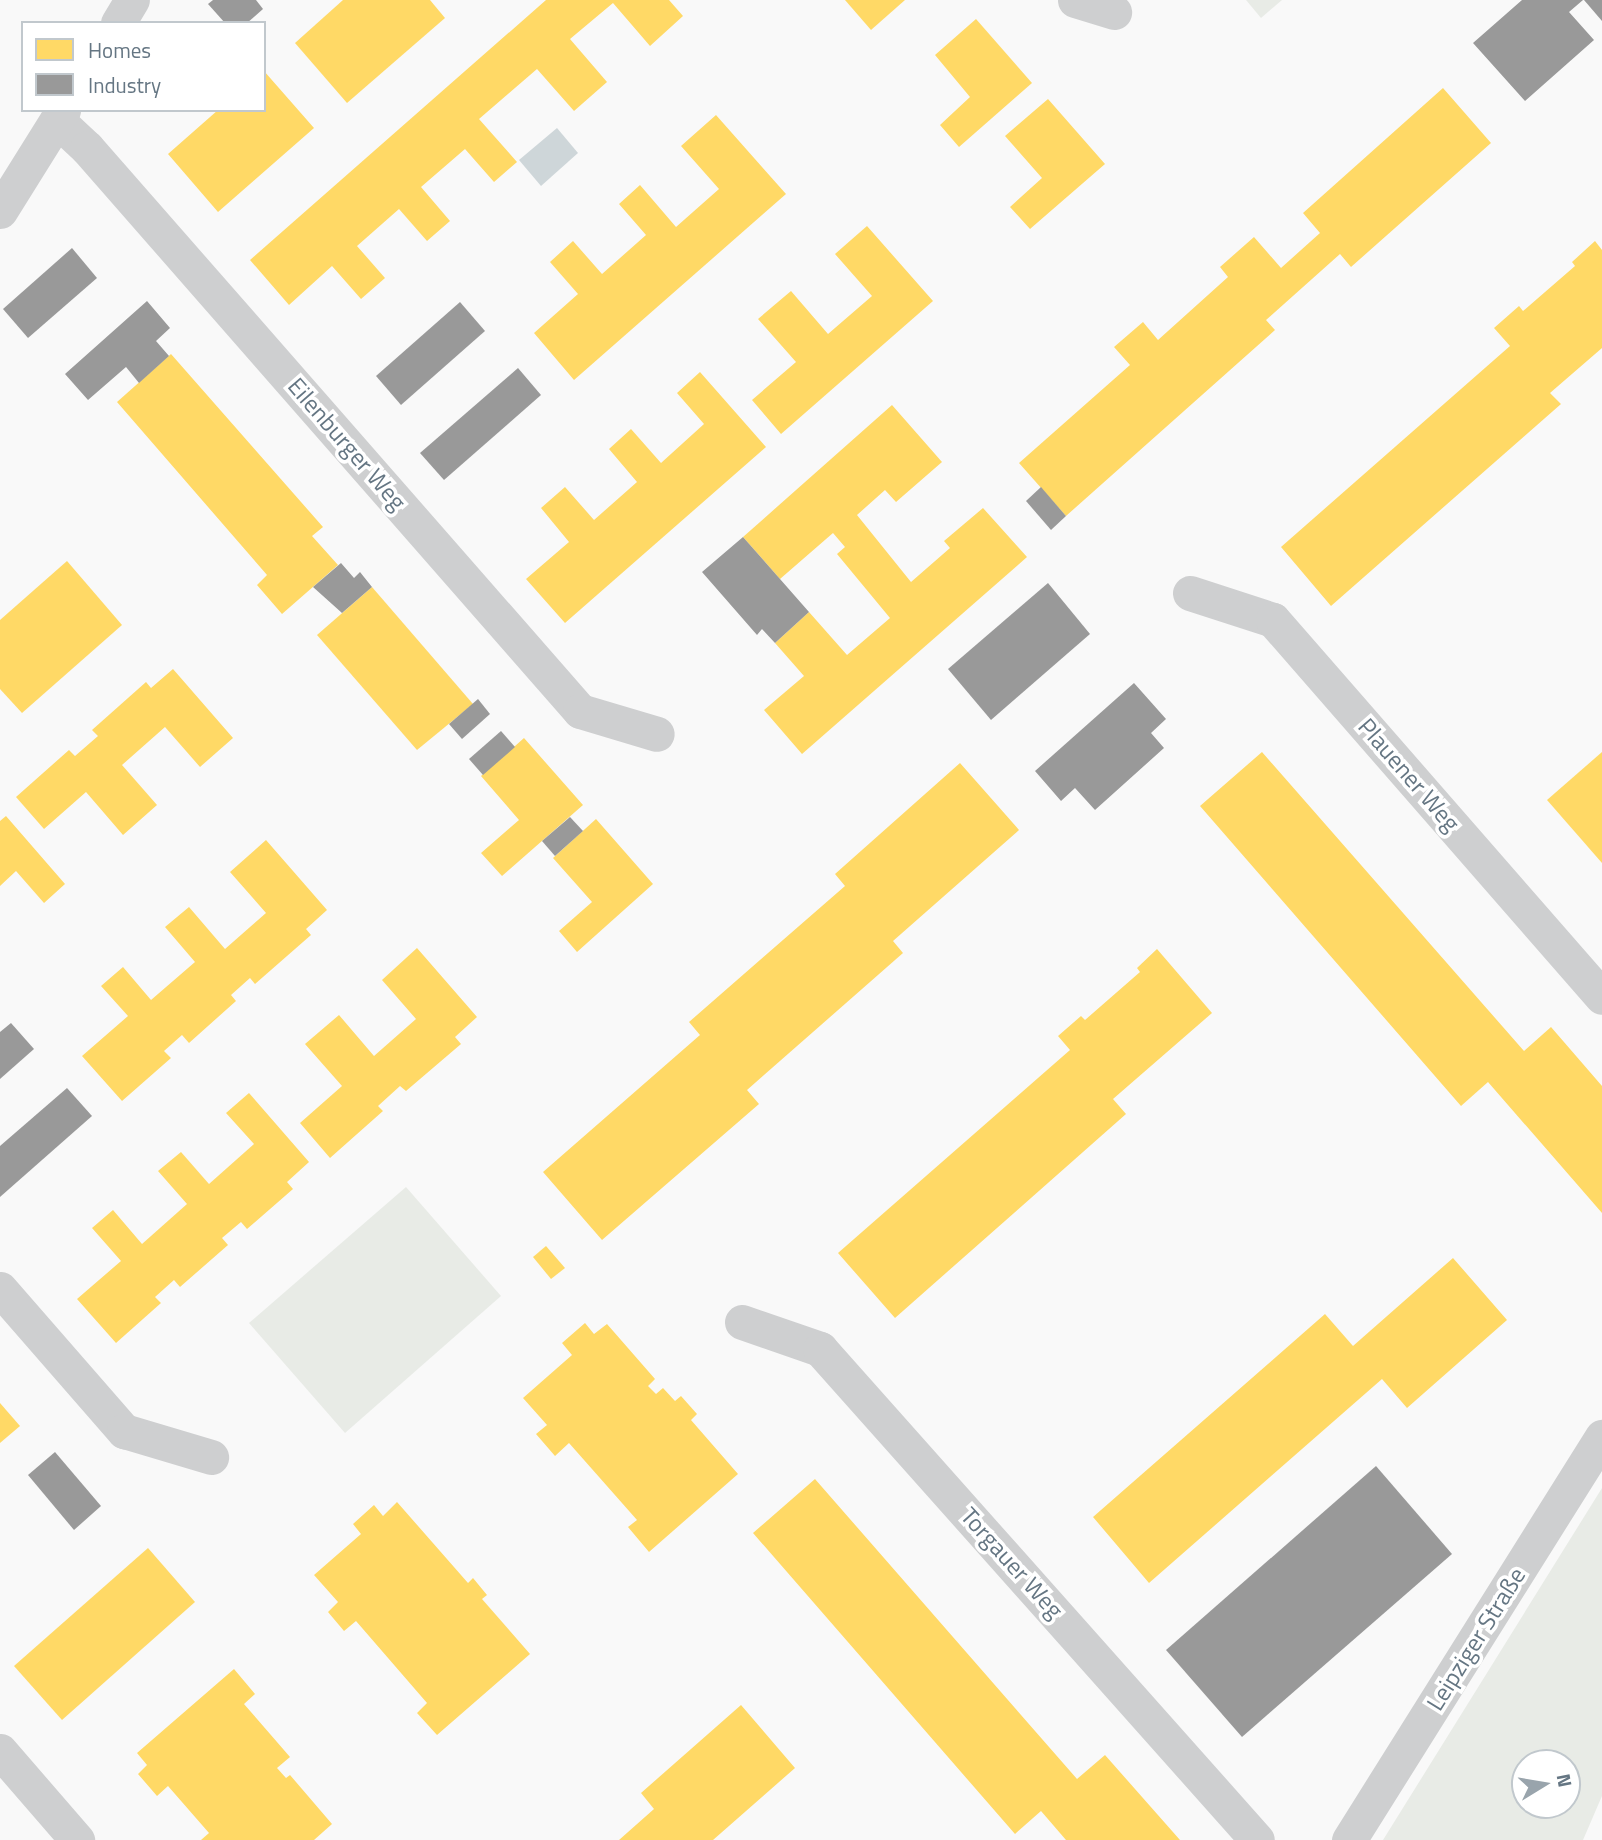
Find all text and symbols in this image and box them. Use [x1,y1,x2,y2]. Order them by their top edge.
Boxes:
legend [21,21,266,112]
text: Homes [88,34,151,66]
text: Industry [88,69,161,101]
street label: Eilenburger Weg [282,372,412,516]
street label: Plauener Weg [1352,713,1466,837]
street label: Torgauer Weg [955,1502,1069,1624]
street label: Leipziger Straße [1421,1562,1531,1716]
north arrow [1511,1749,1581,1819]
text: N [1550,1771,1581,1790]

